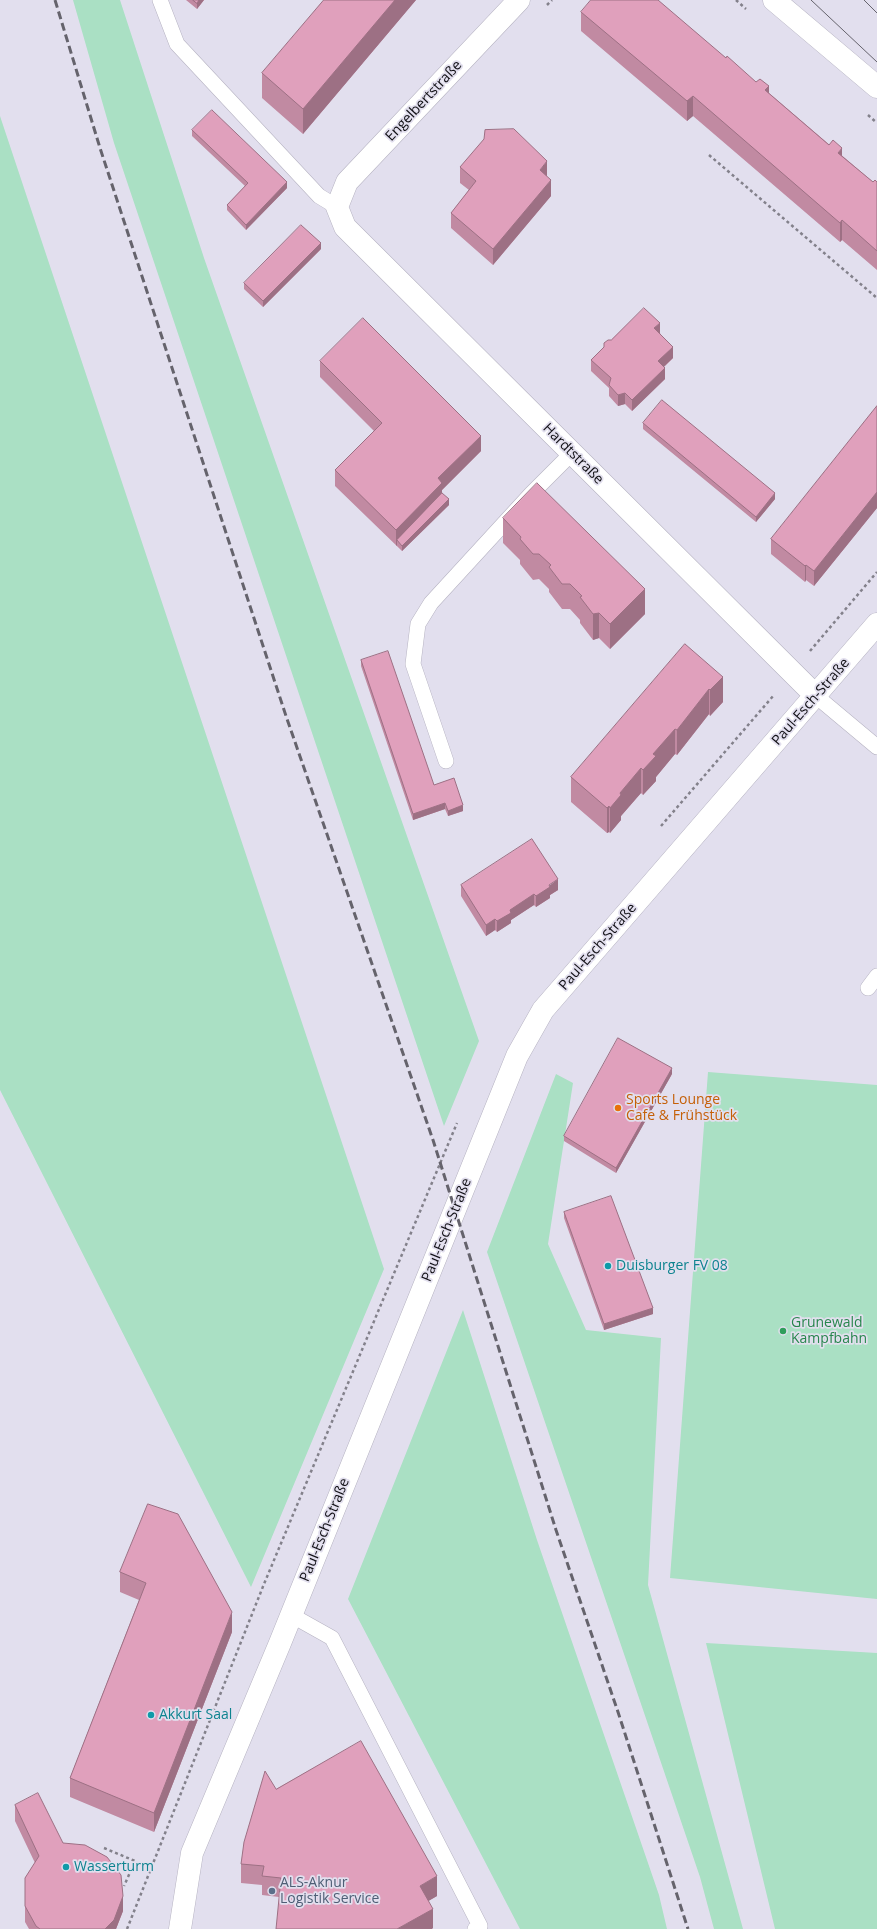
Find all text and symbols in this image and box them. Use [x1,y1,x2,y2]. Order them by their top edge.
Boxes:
street label: Engelbertstraße [382,57,466,145]
street label: Hardtstraße [539,420,607,488]
street label: Paul-Esch-Straße [769,655,853,749]
street label: Paul-Esch-Straße [556,900,640,994]
place label: Sports Lounge Cafe & Frühstück [626,1092,737,1124]
marker: Sports Lounge Cafe & Frühstück [613,1103,623,1113]
street label: Paul-Esch-Straße [419,1176,475,1284]
place label: Duisburger FV 08 [616,1258,728,1274]
marker: Duisburger FV 08 [603,1261,613,1271]
place label: Grunewald Kampfbahn [791,1315,867,1348]
marker: Grunewald Kampfbahn [778,1326,788,1336]
street label: Paul-Esch-Straße [297,1476,353,1584]
place label: Akkurt Saal [159,1707,232,1723]
marker: Akkurt Saal [146,1710,156,1720]
place label: Wasserturm [74,1859,154,1875]
marker: Wasserturm [61,1862,71,1872]
place label: ALS-Aknur Logistik Service [280,1875,379,1908]
marker: ALS-Aknur Logistik Service [267,1886,277,1896]

